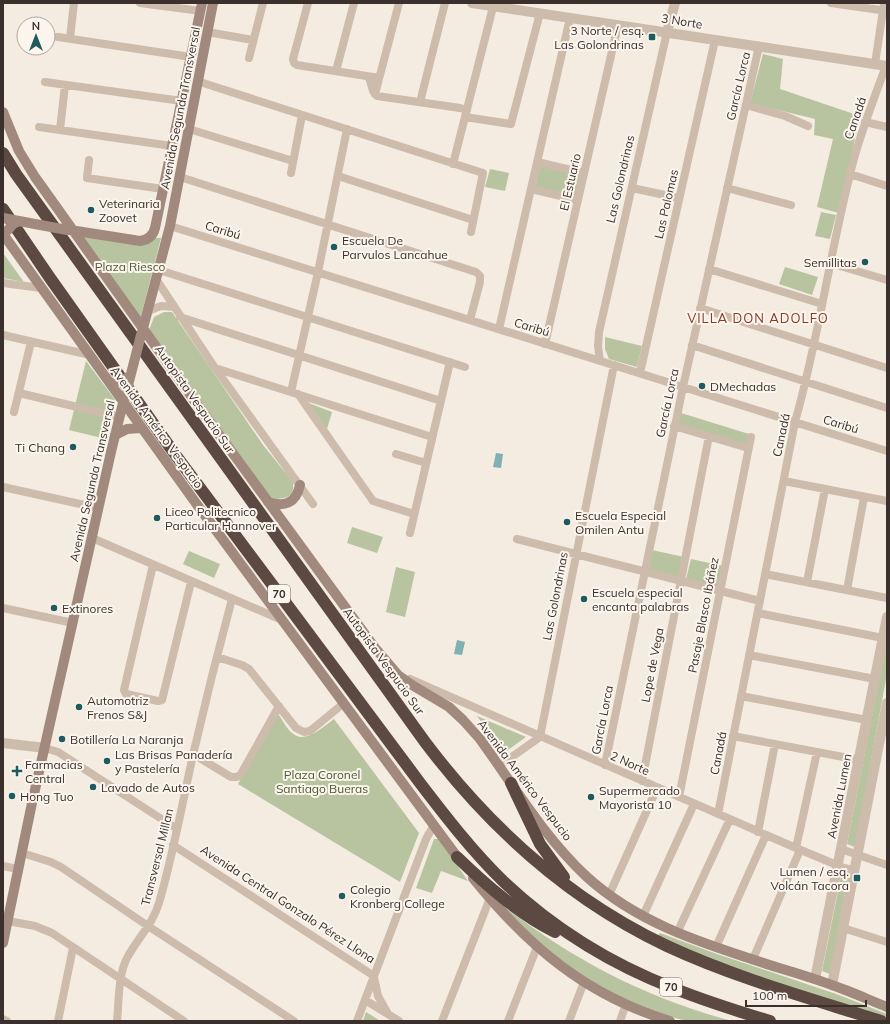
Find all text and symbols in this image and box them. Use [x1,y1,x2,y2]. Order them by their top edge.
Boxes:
street label: 3 Norte [660,10,704,32]
north arrow [16,16,56,56]
text: N [32,19,40,33]
place label: 3 Norte / esq. Las Golondrinas [554,23,644,52]
street label: Avenida Segunda Transversal [157,25,203,191]
marker: 3 Norte / esq. Las Golondrinas [647,32,657,42]
street label: García Lorca [723,50,753,122]
street label: Canadá [841,95,869,141]
street label: Las Golondrinas [603,134,637,224]
street label: El Estuario [556,152,584,212]
street label: Las Palomas [651,168,681,240]
place label: Veterinaria Zoovet [99,196,160,225]
marker: Veterinaria Zoovet [86,205,96,215]
street label: Caribú [203,217,243,243]
place label: Escuela De Parvulos Lancahue [342,233,448,262]
marker: Escuela De Parvulos Lancahue [329,242,339,252]
place label: Semillitas [804,255,857,270]
marker: Semillitas [860,257,870,267]
park label: Plaza Riesco [95,259,165,274]
district label: VILLA DON ADOLFO [687,310,829,326]
street label: Caribú [512,314,552,340]
street label: Autopista Vespucio Sur [152,342,239,457]
street label: Avenida Américo Vespucio [108,363,207,491]
street label: García Lorca [652,367,682,439]
place label: DMechadas [710,379,776,394]
marker: DMechadas [697,381,707,391]
street label: Avenida Segunda Transversal [66,399,118,563]
street label: Caribú [821,411,861,437]
street label: Canadá [769,412,793,458]
place label: Ti Chang [15,440,65,455]
marker: Ti Chang [68,442,78,452]
place label: Liceo Politecnico Particular Hannover [165,504,277,533]
place label: Escuela Especial Omilen Antu [575,508,666,537]
marker: Liceo Politecnico Particular Hannover [152,513,162,523]
marker: Escuela Especial Omilen Antu [562,517,572,527]
street label: Las Golondrinas [539,550,571,642]
street label: Pasaje Blasco Ibáñez [684,556,722,674]
road number: 70 [268,585,290,603]
place label: Escuela especial encanta palabras [592,585,689,614]
marker: Escuela especial encanta palabras [579,594,589,604]
place label: Extinores [62,601,113,616]
marker: Extinores [49,603,59,613]
street label: Autopista Vespucio Sur [340,604,428,718]
street label: Lope de Vega [637,626,667,704]
street label: García Lorca [588,684,616,756]
place label: Automotriz Frenos S&J [87,693,149,722]
marker: Automotriz Frenos S&J [74,702,84,712]
street label: Avenida Américo Vespucio [475,717,575,844]
street label: Canadá [706,730,730,776]
place label: Botillería La Naranja [70,732,183,747]
marker: Botillería La Naranja [57,734,67,744]
place label: Las Brisas Panadería y Pastelería [115,747,233,776]
street label: 2 Norte [608,748,652,778]
street label: Avenida Lumen [823,752,855,840]
marker: Las Brisas Panadería y Pastelería [102,756,112,766]
place label: Farmacias Central [25,757,83,786]
marker: Farmacias Central [12,766,22,776]
park label: Plaza Coronel Santiago Bueras [276,767,368,796]
place label: Lavado de Autos [101,780,195,795]
marker: Lavado de Autos [88,782,98,792]
place label: Supermercado Mayorista 10 [599,783,680,812]
place label: Hong Tuo [20,789,74,804]
marker: Hong Tuo [7,791,17,801]
marker: Supermercado Mayorista 10 [586,792,596,802]
street label: Transversal Millan [138,807,176,907]
street label: Avenida Central Gonzalo Pérez Llona [198,842,378,966]
place label: Lumen / esq. Volcán Tacora [771,864,849,893]
marker: Lumen / esq. Volcán Tacora [852,873,862,883]
place label: Colegio Kronberg College [350,882,445,911]
marker: Colegio Kronberg College [337,891,347,901]
road number: 70 [660,978,682,996]
scale bar [746,982,866,1008]
text: 100 m [752,988,787,1003]

